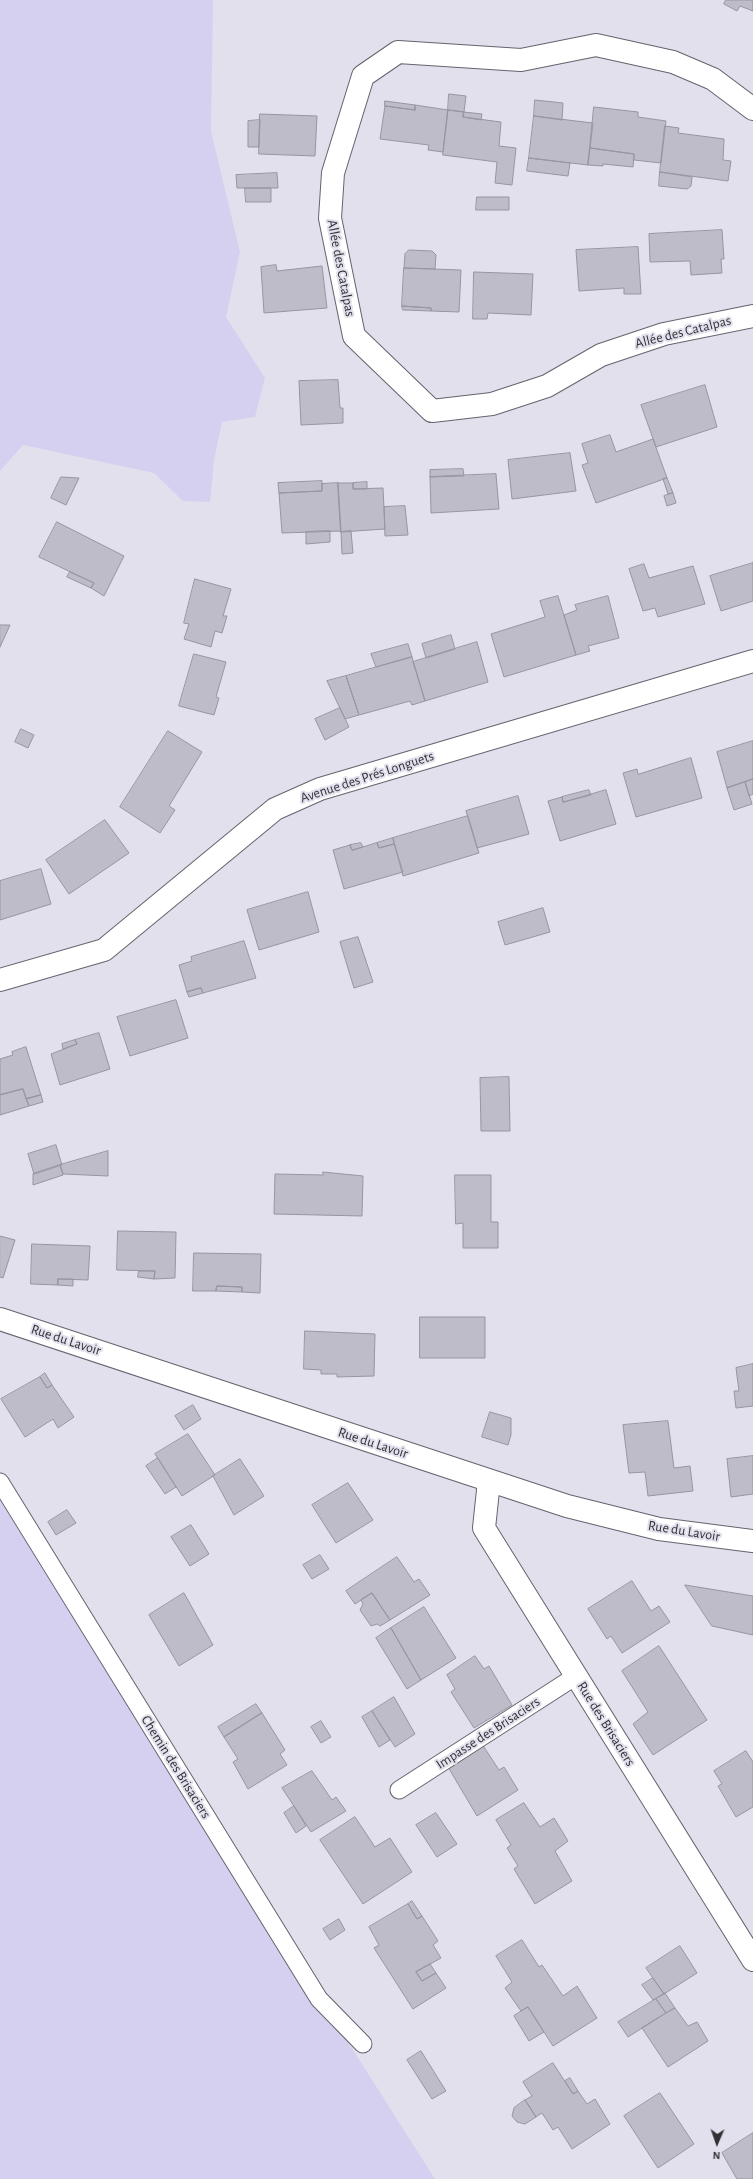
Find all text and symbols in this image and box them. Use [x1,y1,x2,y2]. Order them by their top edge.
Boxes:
street label: Allée des Catalpas [323,218,359,318]
street label: Allée des Catalpas [633,312,733,352]
street label: Avenue des Prés Longuets [298,747,436,807]
street label: Rue du Lavoir [29,1321,103,1359]
street label: Rue du Lavoir [336,1424,410,1462]
street label: Rue du Lavoir [647,1517,721,1545]
street label: Rue des Brisaciers [573,1679,639,1769]
street label: Impasse des Brisaciers [433,1693,543,1773]
street label: Chemin des Brisaciers [138,1712,214,1822]
north arrow [697,2123,737,2163]
text: N [713,2150,721,2161]

